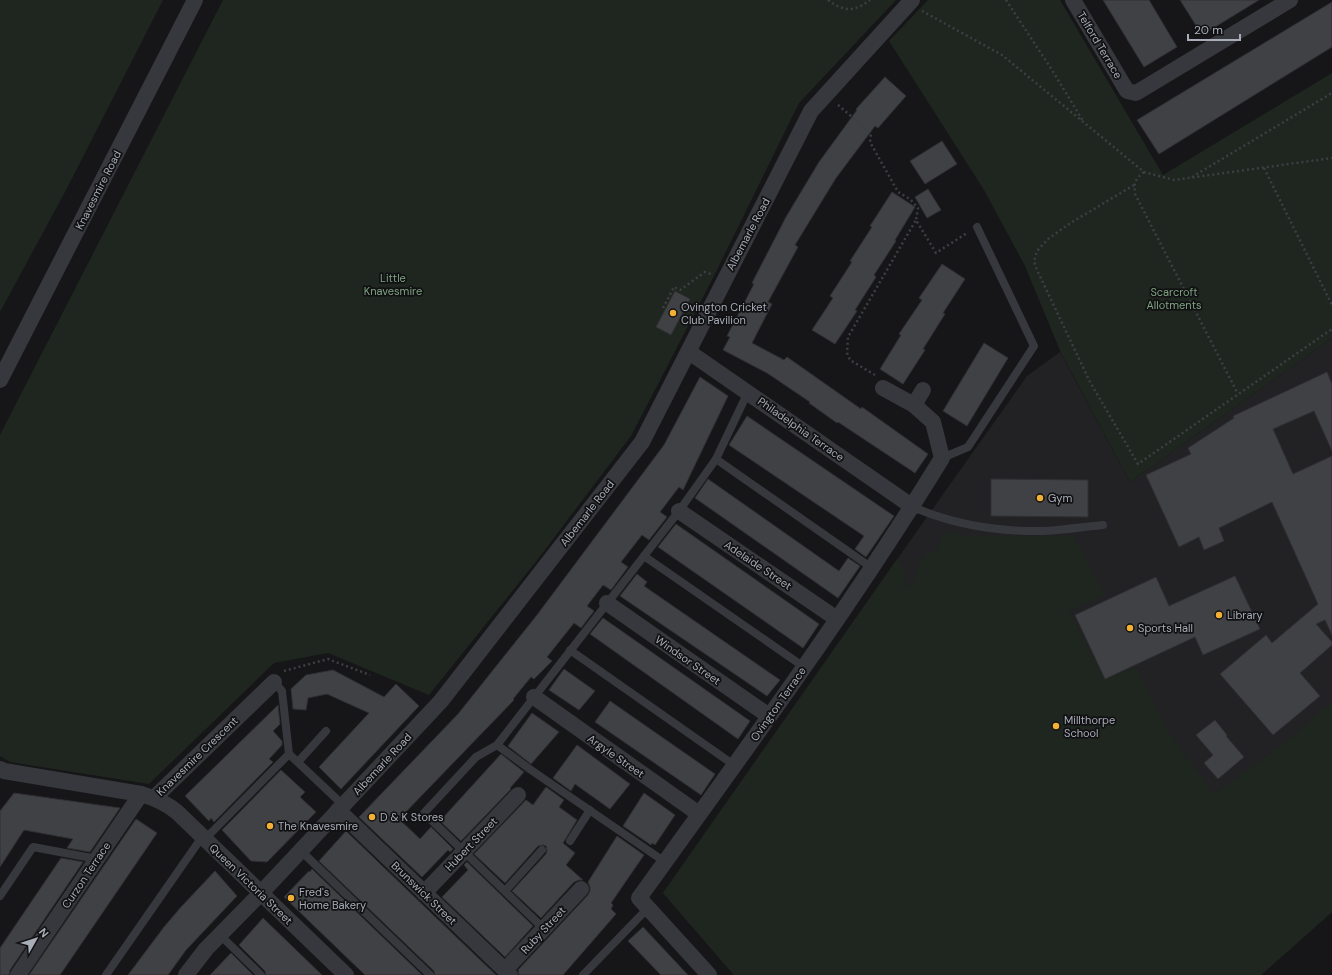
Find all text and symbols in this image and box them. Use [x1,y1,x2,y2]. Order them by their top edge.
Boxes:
street label: Telford Terrace [1075,9,1125,81]
scale bar [1188,16,1240,42]
text: 20 m [1194,22,1223,38]
street label: Knavesmire Road [72,148,124,232]
street label: Albemarle Road [723,195,773,273]
park label: Little Knavesmire [364,271,422,298]
park label: Scarcroft Allotments [1146,285,1202,312]
place label: Ovington Cricket Club Pavilion [681,300,767,327]
marker: Ovington Cricket Club Pavilion [668,308,678,318]
street label: Philadelphia Terrace [755,394,847,464]
street label: Albemarle Road [557,477,617,549]
place label: Gym [1048,491,1072,505]
marker: Gym [1035,493,1045,503]
street label: Adelaide Street [722,537,794,593]
place label: Library [1227,608,1263,622]
marker: Library [1214,610,1224,620]
place label: Sports Hall [1138,621,1193,635]
marker: Sports Hall [1125,623,1135,633]
street label: Windsor Street [653,632,723,688]
street label: Ovington Terrace [747,664,809,744]
street label: Knavesmire Crescent [153,713,241,799]
place label: Millthorpe School [1064,713,1115,740]
marker: Millthorpe School [1051,721,1061,731]
street label: Albemarle Road [350,730,414,798]
street label: Argyle Street [585,731,647,781]
place label: D & K Stores [380,810,444,824]
marker: D & K Stores [367,812,377,822]
street label: Hubert Street [442,814,500,874]
place label: The Knavesmire [278,819,358,833]
marker: The Knavesmire [265,821,275,831]
street label: Curzon Terrace [59,839,113,911]
street label: Queen Victoria Street [207,841,295,927]
street label: Brunswick Street [388,858,460,928]
place label: Fred's Home Bakery [299,885,366,912]
marker: Fred's Home Bakery [286,893,296,903]
street label: Ruby Street [518,903,568,957]
north arrow [16,919,56,959]
text: N [36,925,52,940]

